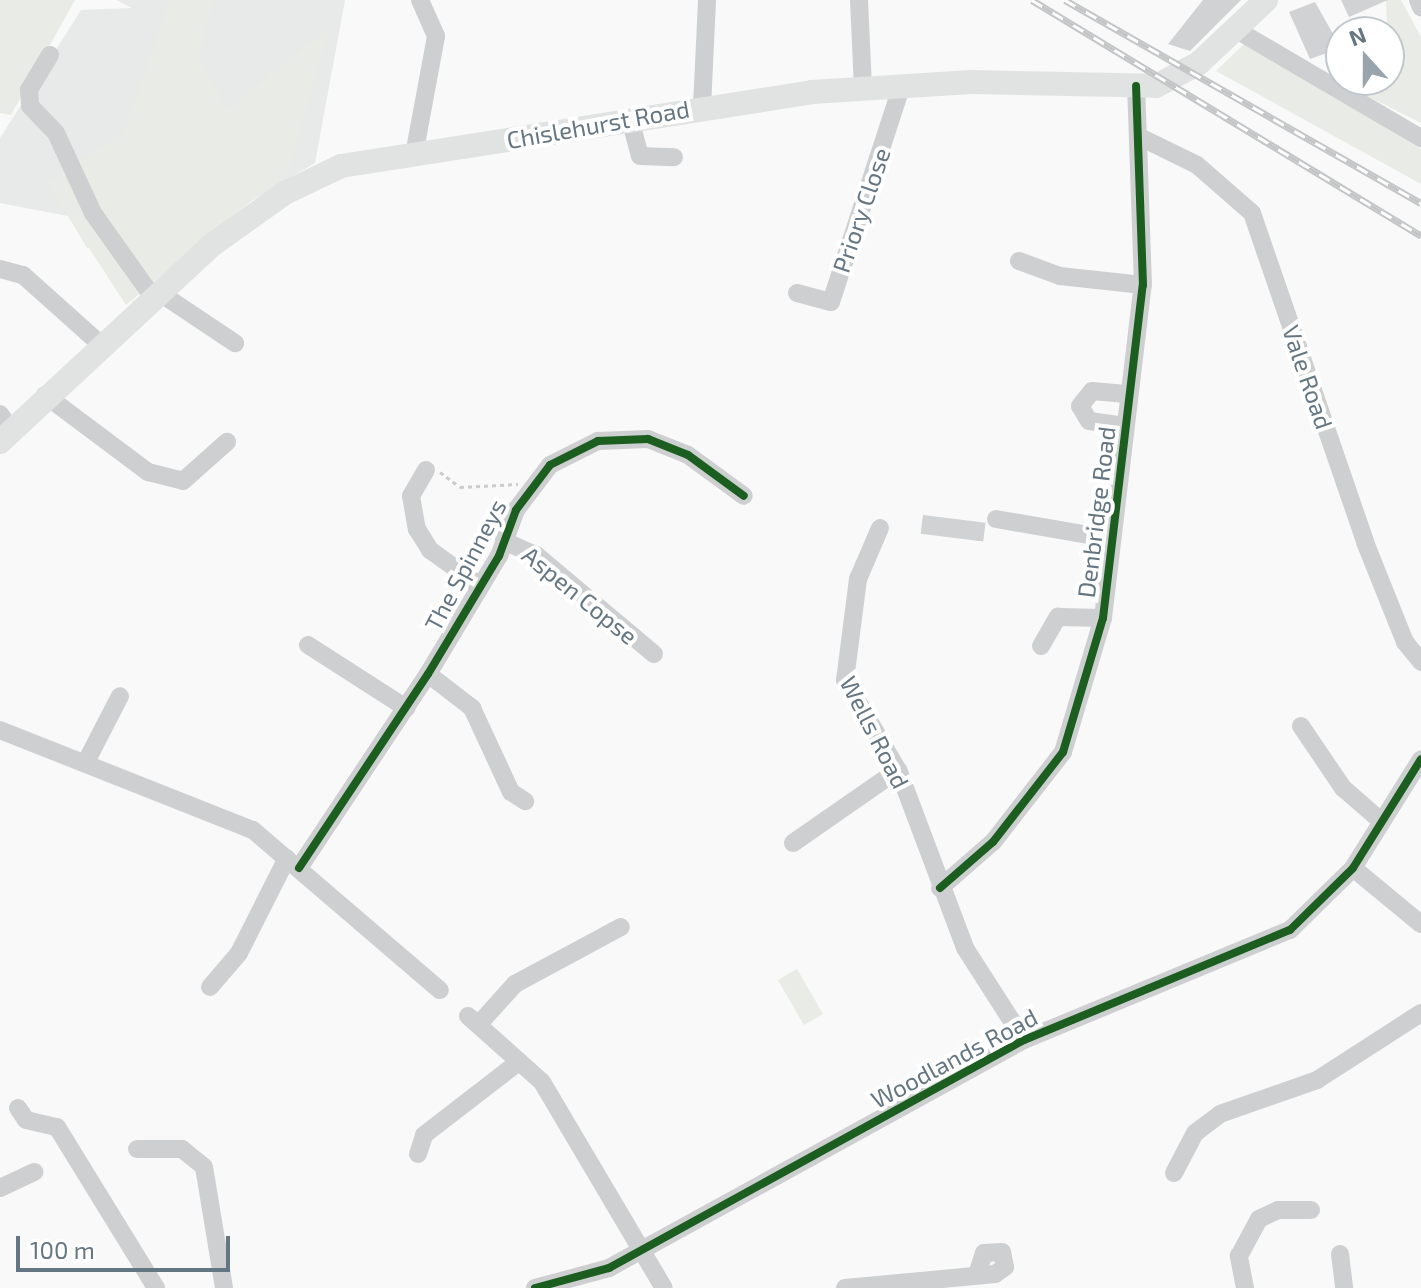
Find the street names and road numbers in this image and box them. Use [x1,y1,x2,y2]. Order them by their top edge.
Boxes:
street label: Chislehurst Road [504,94,692,154]
street label: Priory Close [826,144,896,276]
street label: Vale Road [1277,321,1339,433]
street label: Denbridge Road [1071,425,1121,599]
street label: The Spinneys [418,494,512,636]
street label: Aspen Copse [517,540,643,650]
street label: Wells Road [834,671,916,793]
street label: Woodlands Road [866,1002,1042,1114]

